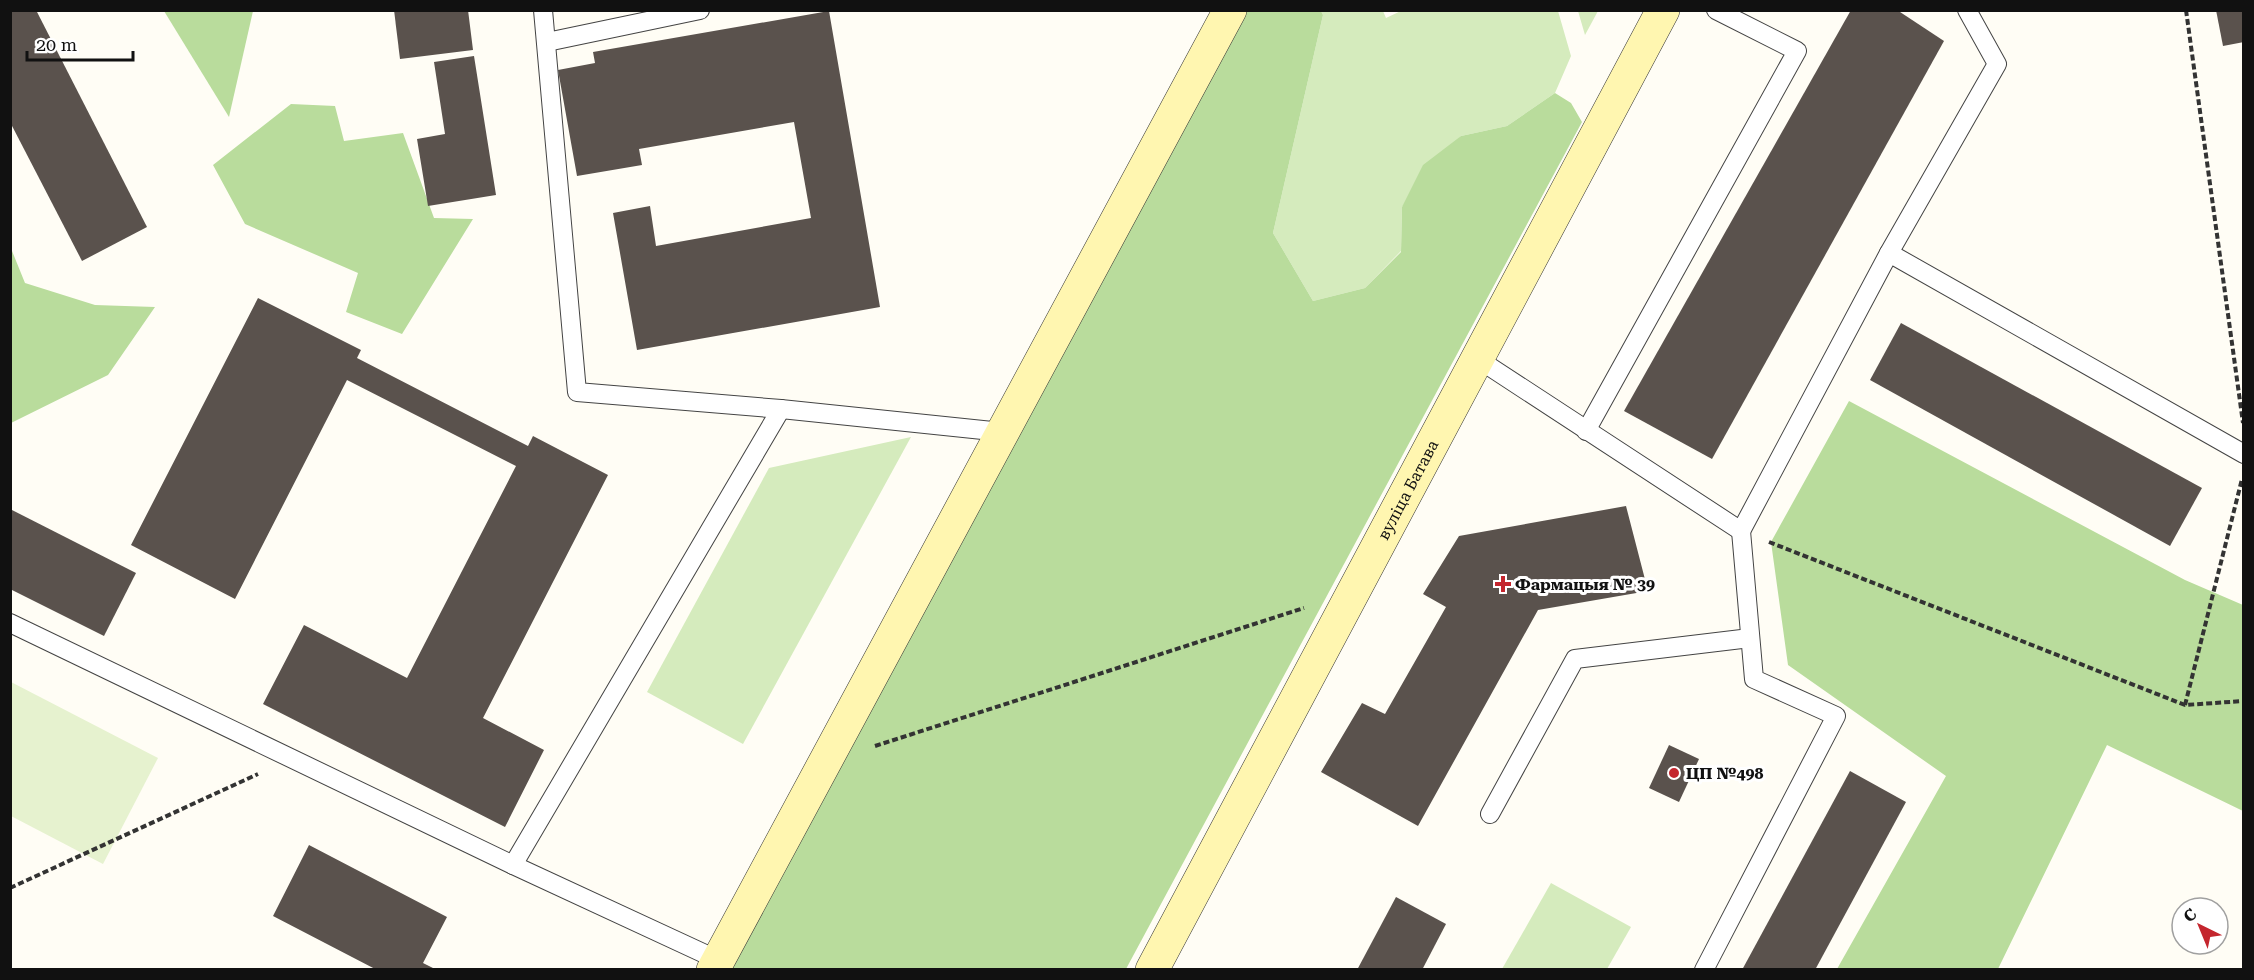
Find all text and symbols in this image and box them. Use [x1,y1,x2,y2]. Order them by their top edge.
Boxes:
scale bar [27,24,134,62]
text: 20 m [36,34,77,55]
street label: вуліца Батава [1373,436,1442,543]
place label: Фармацыя № 39 [1515,575,1655,594]
marker: Фармацыя № 39 [1496,577,1510,591]
place label: ЦП №498 [1686,764,1763,783]
marker: ЦП №498 [1667,766,1681,780]
north arrow [2170,896,2230,956]
text: С [2180,905,2201,926]

